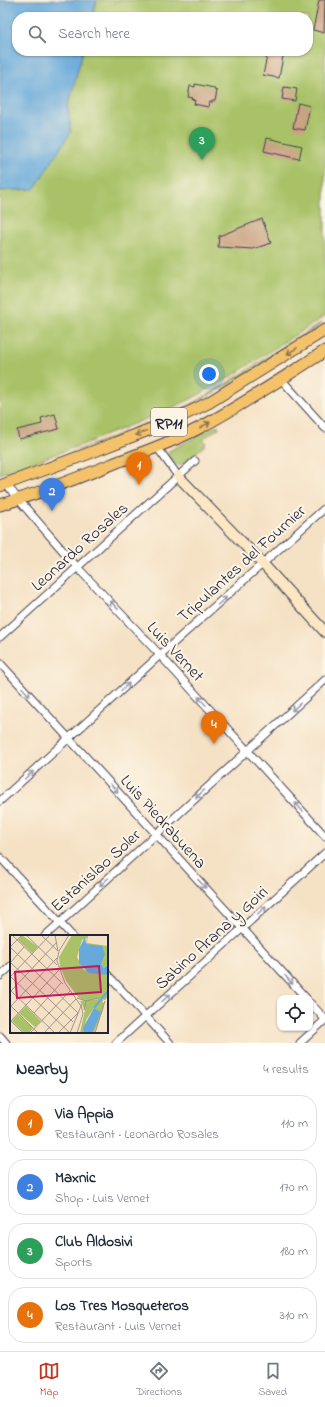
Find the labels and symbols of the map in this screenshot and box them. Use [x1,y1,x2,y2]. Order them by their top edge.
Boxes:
pin: 3 [189,127,215,160]
one-way arrow [287,347,298,355]
your location [199,364,219,384]
road number: RP11 [151,408,187,436]
one-way arrow [199,420,211,428]
one-way arrow [136,430,148,438]
pin: 1 [126,452,152,485]
pin: 2 [39,478,65,511]
street label: Leonardo Rosales [26,497,134,598]
street label: Tripulantes del Fournier [172,499,312,629]
one-way arrow [216,596,227,605]
one-way arrow [109,600,118,610]
street label: Luis Vernet [140,616,210,688]
one-way arrow [120,683,130,692]
one-way arrow [22,687,31,697]
one-way arrow [197,696,206,706]
one-way arrow [291,702,301,711]
pin: 4 [201,711,227,744]
street label: Luis Piedrabuena [114,769,212,875]
one-way arrow [24,770,34,780]
one-way arrow [109,783,119,793]
one-way arrow [195,790,205,799]
one-way arrow [294,802,303,812]
street label: Estanislao Soler [45,823,147,919]
one-way arrow [99,877,109,887]
one-way arrow [197,879,206,889]
street label: Sabino Arana y Goiri [150,880,275,997]
one-way arrow [257,906,267,915]
inset map [10,935,108,1033]
one-way arrow [285,975,294,985]
one-way arrow [161,993,171,1003]

